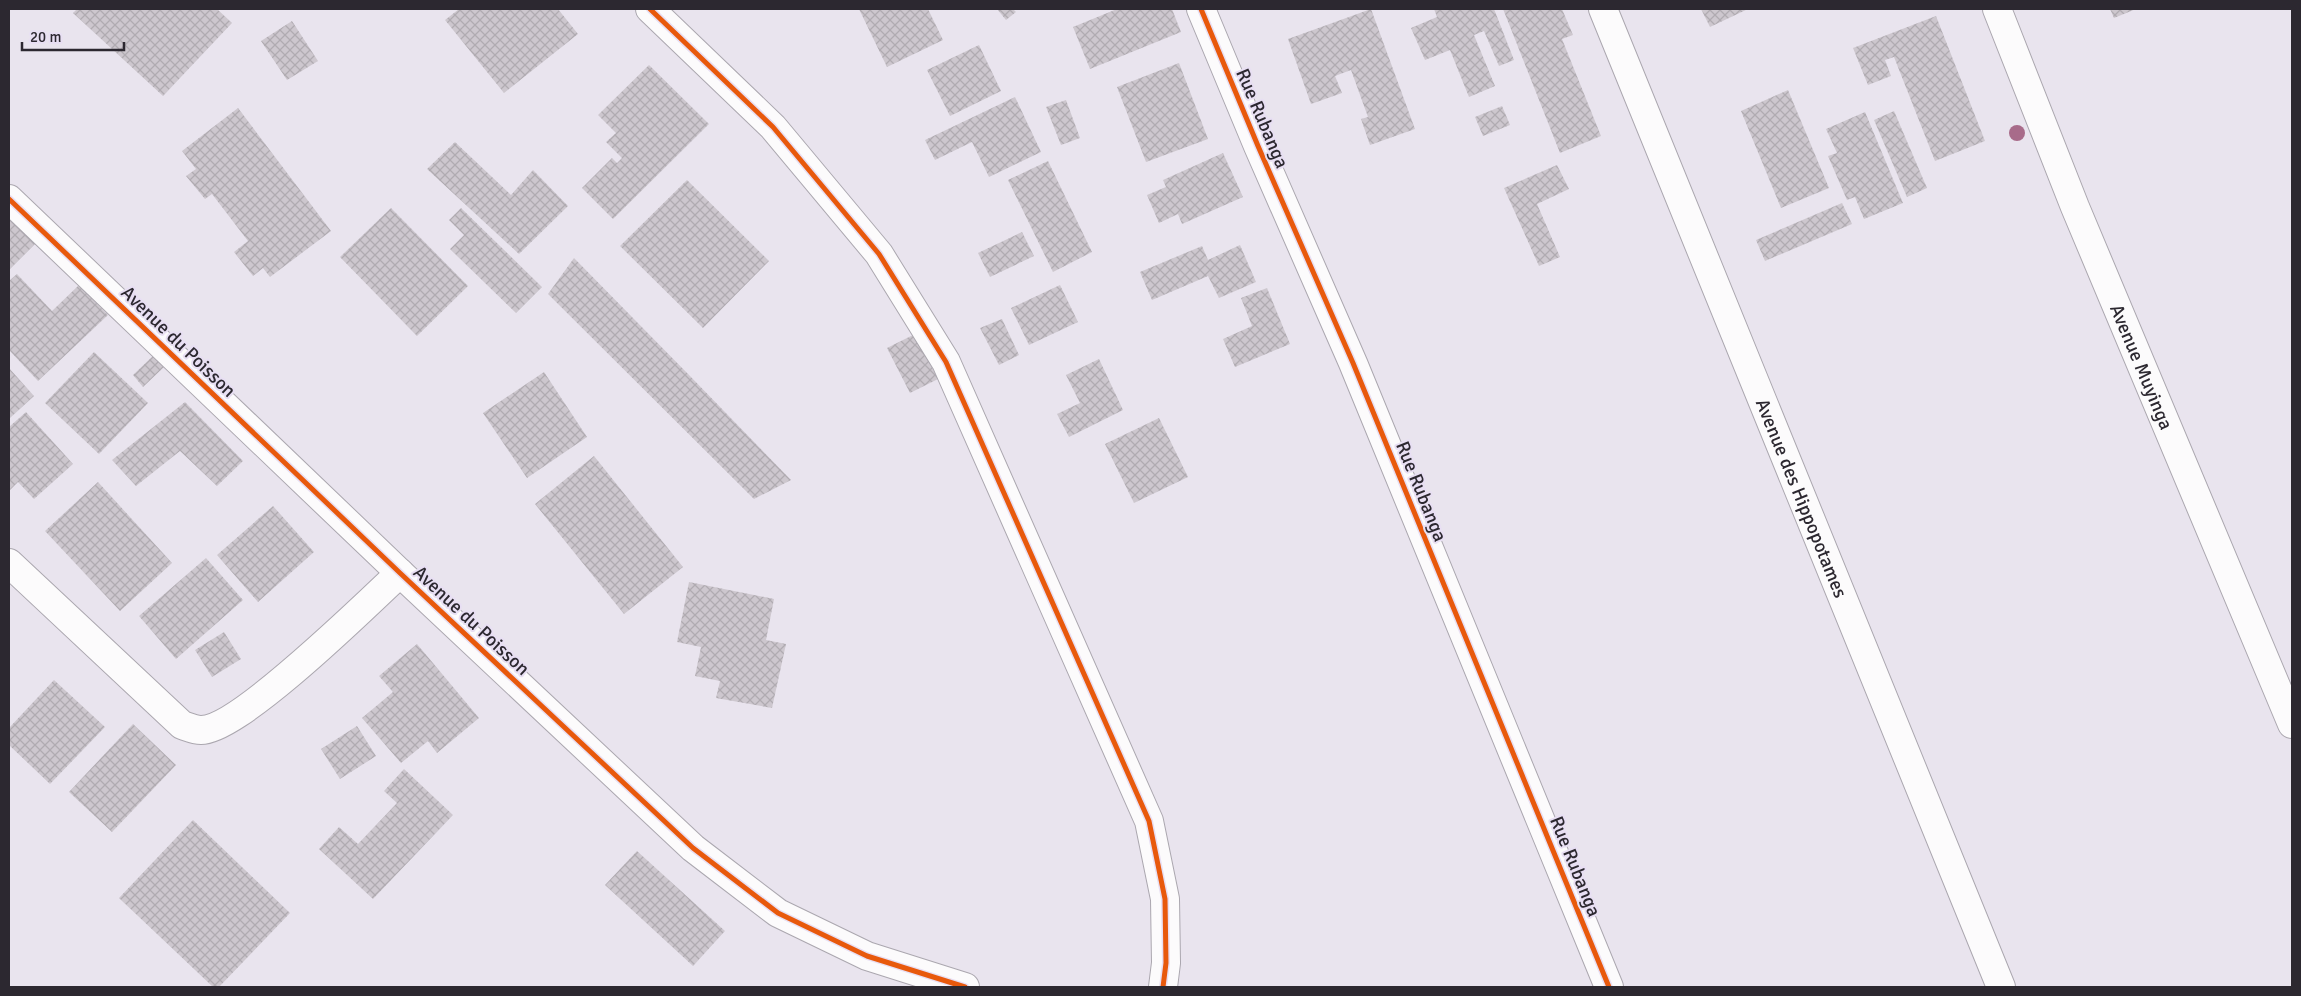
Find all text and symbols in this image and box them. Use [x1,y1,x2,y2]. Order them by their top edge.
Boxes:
scale bar [22,20,125,52]
text: 20 m [30,28,61,46]
street label: Rue Rubanga [1230,65,1294,172]
street label: Avenue du Poisson [116,281,241,403]
street label: Avenue Muyinga [2104,301,2178,433]
street label: Avenue des Hippopotames [1750,395,1852,602]
street label: Rue Rubanga [1390,438,1452,545]
street label: Avenue du Poisson [408,561,535,681]
street label: Rue Rubanga [1544,813,1606,920]

